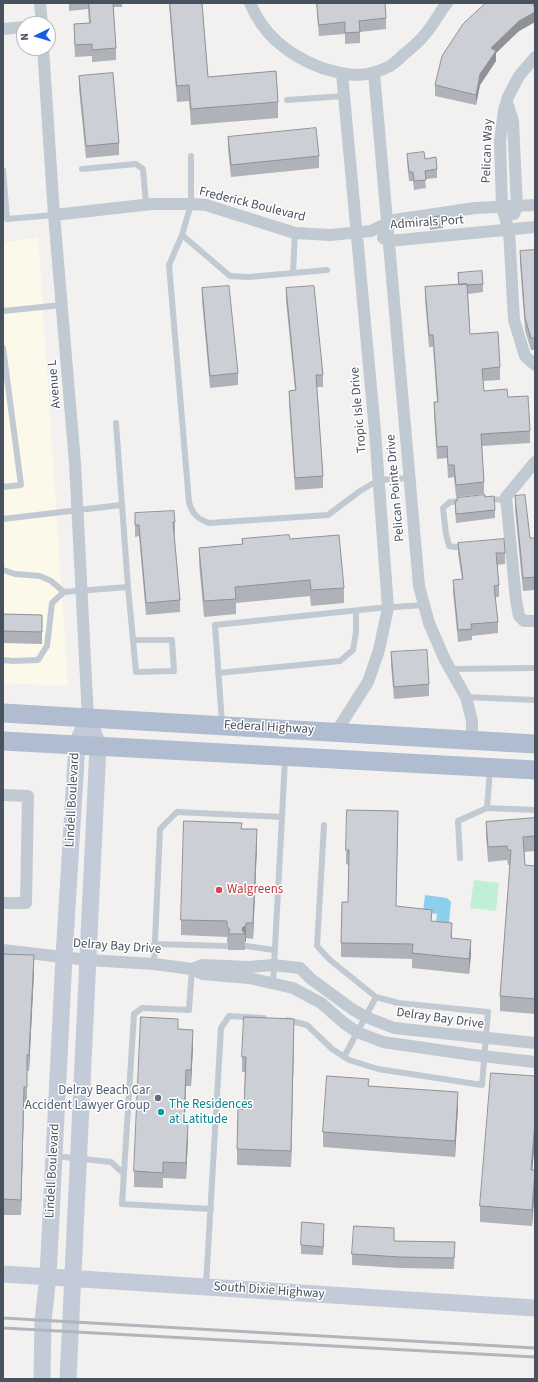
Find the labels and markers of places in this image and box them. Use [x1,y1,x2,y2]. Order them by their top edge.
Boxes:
place label: Walgreens [227,882,283,898]
marker: Walgreens [214,885,224,895]
place label: Delray Beach Car Accident Lawyer Group [25,1083,150,1114]
marker: Delray Beach Car Accident Lawyer Group [153,1093,163,1103]
place label: The Residences at Latitude [169,1097,253,1128]
marker: The Residences at Latitude [156,1107,166,1117]

